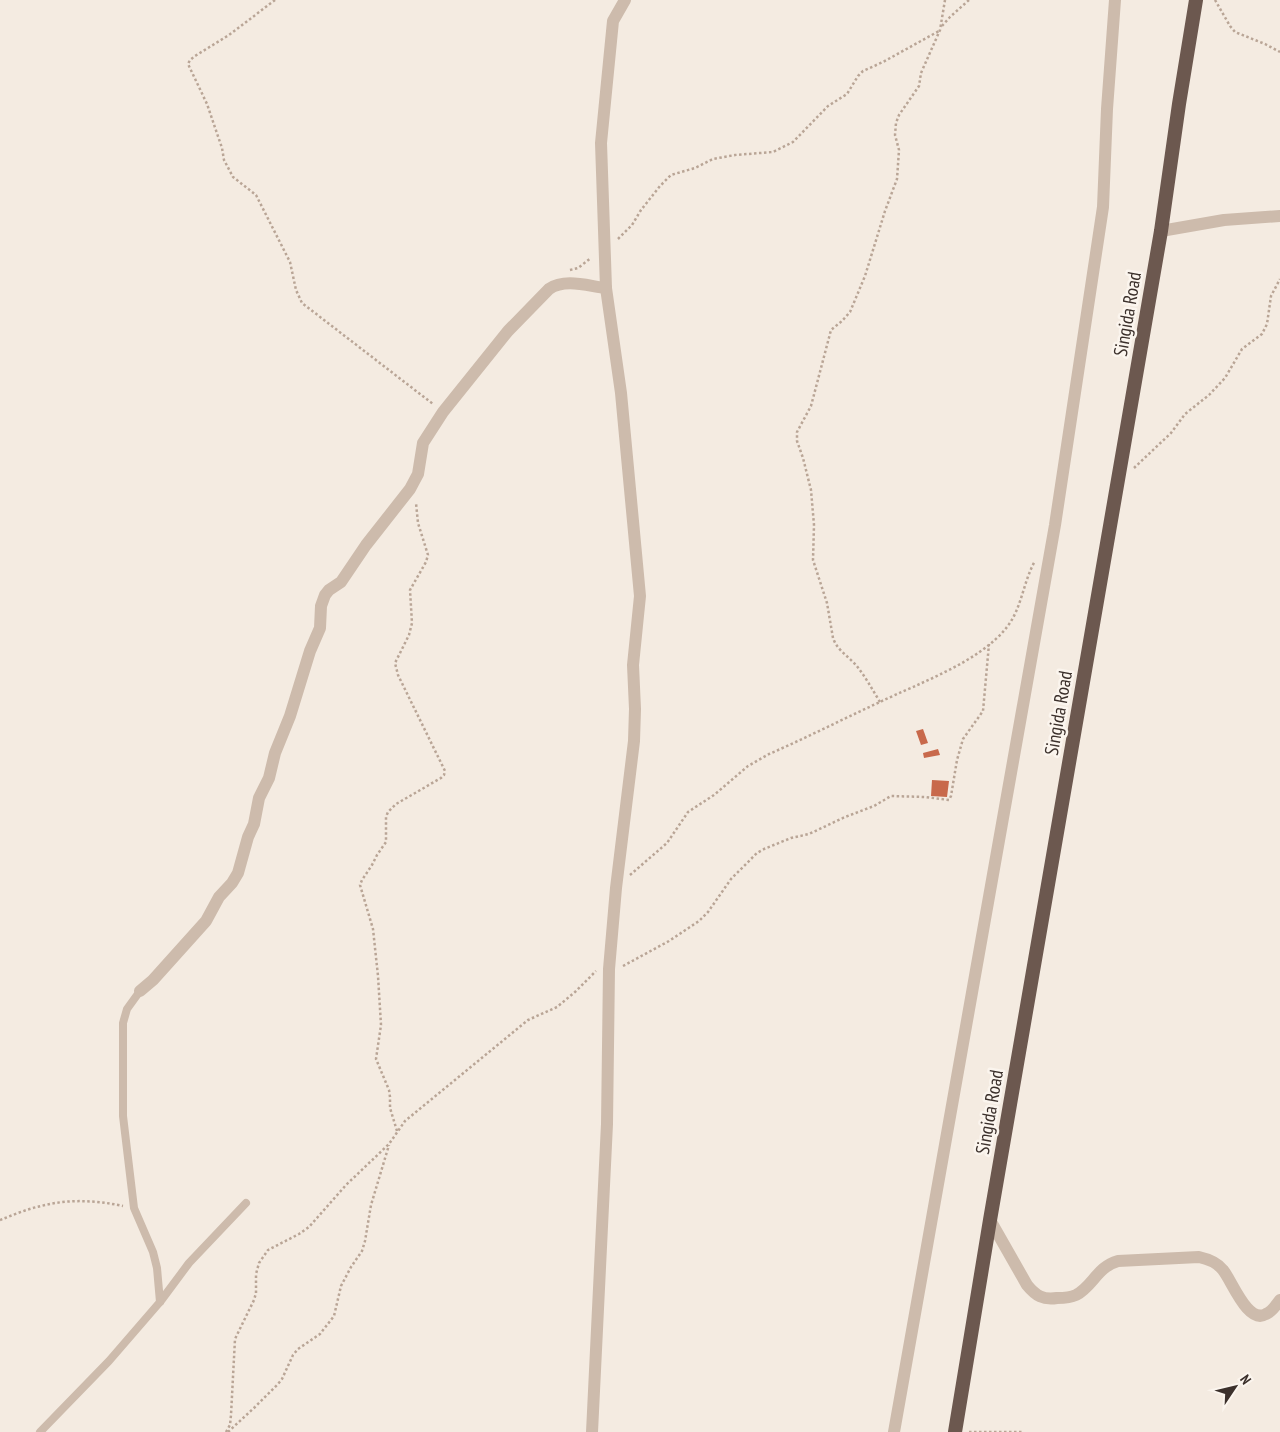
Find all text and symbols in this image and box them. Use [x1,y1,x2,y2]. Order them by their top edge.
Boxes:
street label: Singida Road [1108,270,1146,358]
street label: Singida Road [1039,669,1077,757]
street label: Singida Road [970,1068,1008,1156]
north arrow [1210,1362,1260,1412]
text: N [1236,1371,1255,1388]

